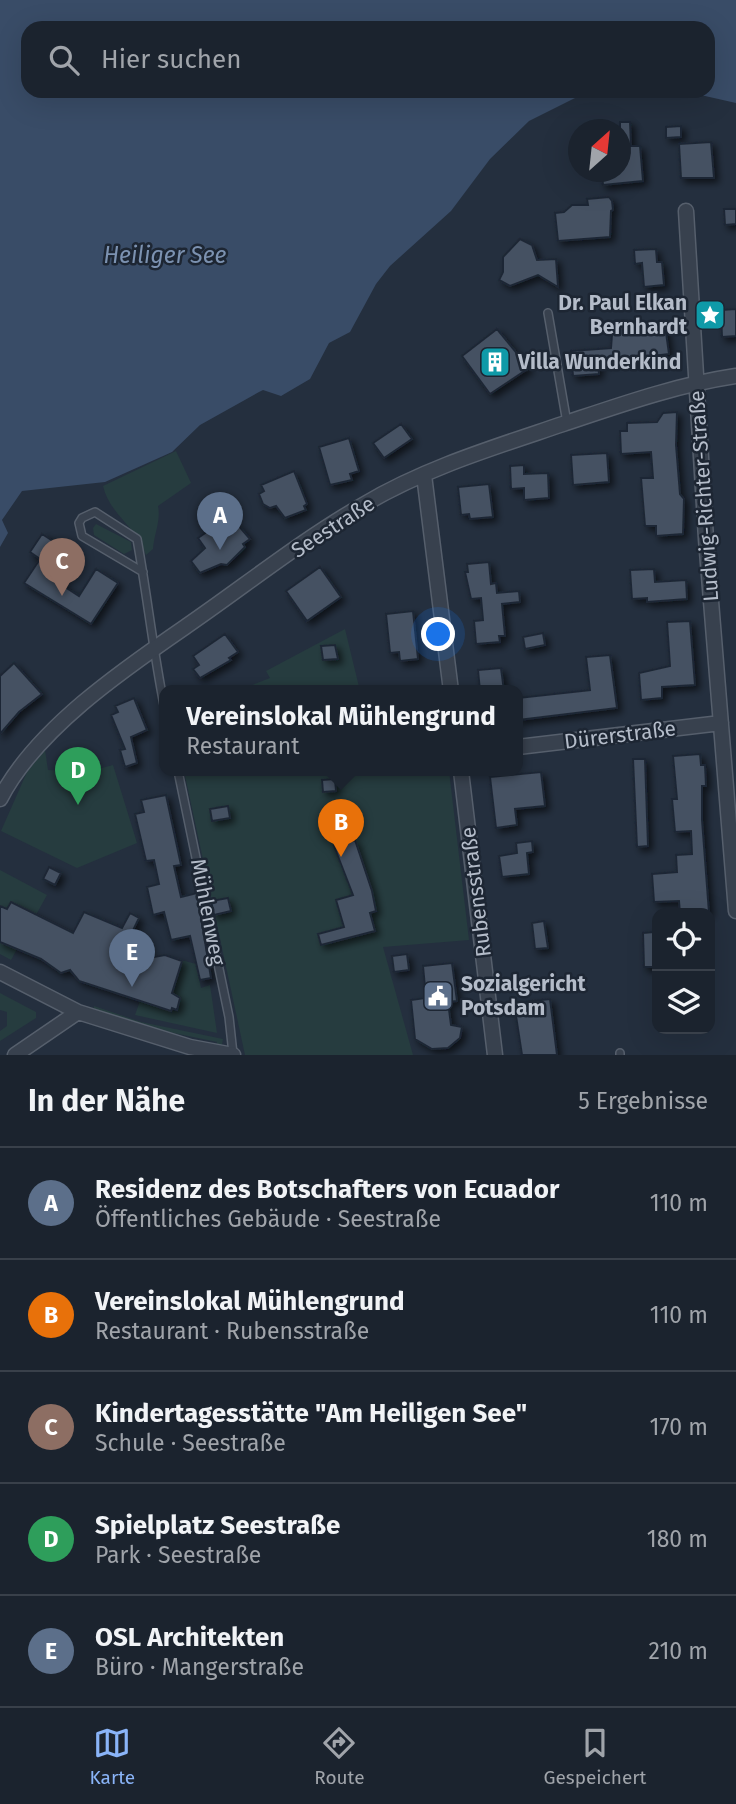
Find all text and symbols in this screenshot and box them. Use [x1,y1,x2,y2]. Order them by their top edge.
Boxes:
search box [21,21,715,98]
icon: search [45,41,83,79]
text: Hier suchen [101,44,241,75]
north arrow [568,119,631,182]
water label: Heiliger See [104,241,227,269]
place label: Dr. Paul Elkan Bernhardt [558,290,688,340]
place icon: Dr. Paul Elkan Bernhardt [693,298,727,332]
building icon: Villa Wunderkind [478,345,512,379]
place label: Villa Wunderkind [517,349,681,375]
street label: Ludwig-Richter-Straße [684,390,724,602]
street label: Seestraße [286,490,380,564]
pin: A [197,492,243,550]
pin: C [39,538,85,596]
your location [421,617,455,651]
popup [159,685,523,776]
text: Vereinslokal Mühlengrund [186,701,496,732]
street label: Dürerstraße [563,715,677,755]
text: Restaurant [186,732,300,760]
pin: D [55,747,101,805]
pin: B [318,799,364,857]
street label: Rubensstraße [455,825,497,959]
street label: Mühlenweg [185,856,231,968]
map controls [652,908,715,1034]
button: locate [652,908,715,971]
pin: E [109,929,155,987]
place label: Sozialgericht Potsdam [461,971,586,1021]
button: layers [652,971,715,1034]
public building icon: Sozialgericht Potsdam [421,979,455,1013]
text: In der Nähe [28,1083,185,1119]
text: 5 Ergebnisse [578,1087,708,1115]
text: Residenz des Botschafters von Ecuador [95,1174,559,1205]
text: A [44,1189,58,1217]
text: 110 m [650,1189,708,1217]
text: Öffentliches Gebäude · Seestraße [95,1205,441,1233]
text: Vereinslokal Mühlengrund [95,1286,405,1317]
text: B [44,1301,58,1329]
text: 110 m [650,1301,708,1329]
text: Restaurant · Rubensstraße [95,1317,369,1345]
text: Kindertagesstätte "Am Heiligen See" [95,1398,527,1429]
text: C [44,1413,58,1441]
text: 170 m [649,1413,708,1441]
text: Schule · Seestraße [95,1429,286,1457]
text: Spielplatz Seestraße [95,1510,340,1541]
text: D [44,1525,58,1553]
text: 180 m [647,1525,708,1553]
text: Park · Seestraße [95,1541,261,1569]
text: OSL Architekten [95,1622,284,1653]
text: E [45,1637,57,1665]
text: 210 m [649,1637,708,1665]
text: Büro · Mangerstraße [95,1653,304,1681]
tab: Karte [90,1724,135,1789]
tab: Route [314,1724,364,1789]
tab: Gespeichert [544,1724,646,1789]

